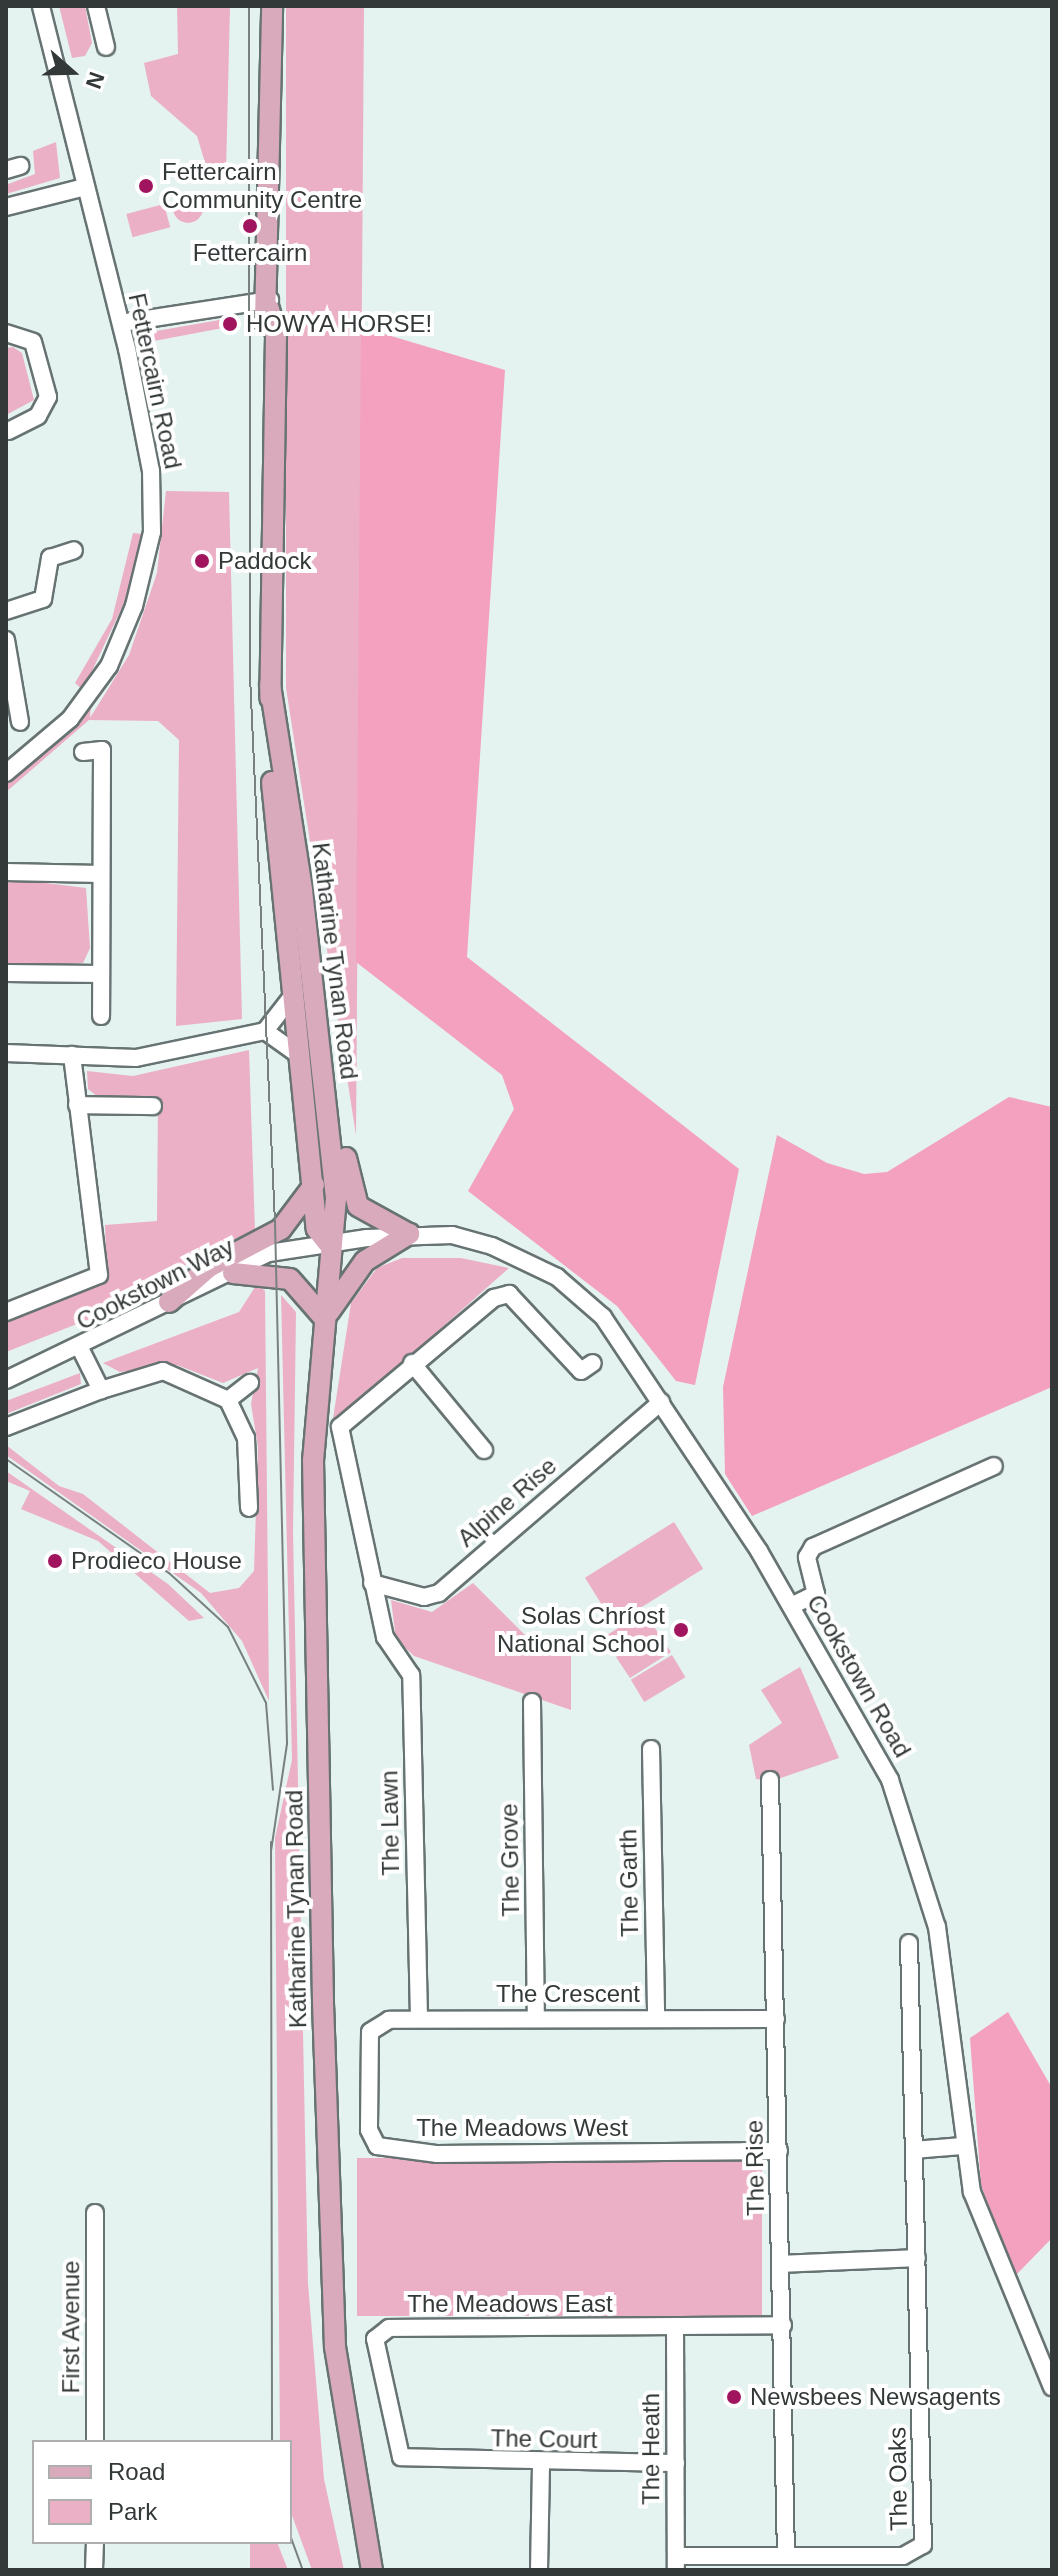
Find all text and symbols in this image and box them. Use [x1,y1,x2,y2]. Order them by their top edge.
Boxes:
north arrow [32,32,112,112]
text: N [81,69,109,92]
place label: Fettercairn Community Centre [162,158,362,214]
marker: Fettercairn Community Centre [137,177,155,195]
marker: Fettercairn [241,217,259,235]
place label: Fettercairn [193,239,307,267]
street label: Fettercairn Road [122,291,188,471]
place label: HOWYA HORSE! [246,310,434,338]
marker: HOWYA HORSE! [221,315,239,333]
place label: Paddock [218,547,311,575]
marker: Paddock [193,552,211,570]
street label: Katharine Tynan Road [306,841,364,1081]
street label: Cookstown Way [72,1232,238,1336]
street label: Alpine Rise [452,1451,562,1553]
place label: Prodieco House [71,1547,242,1575]
marker: Prodieco House [46,1552,64,1570]
street label: Cookstown Road [801,1590,917,1762]
place label: Solas Chríost National School [497,1602,665,1658]
marker: Solas Chríost National School [672,1621,690,1639]
street label: The Lawn [375,1770,405,1876]
street label: Katharine Tynan Road [280,1789,312,2029]
street label: The Grove [495,1803,525,1917]
street label: The Garth [614,1829,644,1937]
street label: The Crescent [496,1980,640,2008]
street label: The Meadows West [416,2114,628,2142]
street label: The Rise [740,2120,770,2216]
street label: First Avenue [57,2260,85,2394]
street label: The Meadows East [407,2290,613,2318]
place label: Newsbees Newsagents [750,2383,1001,2411]
marker: Newsbees Newsagents [725,2388,743,2406]
street label: The Heath [637,2393,665,2505]
street label: The Court [490,2424,598,2454]
street label: The Oaks [883,2427,913,2531]
legend [32,2440,292,2544]
text: Road [108,2458,165,2485]
text: Park [108,2498,157,2525]

